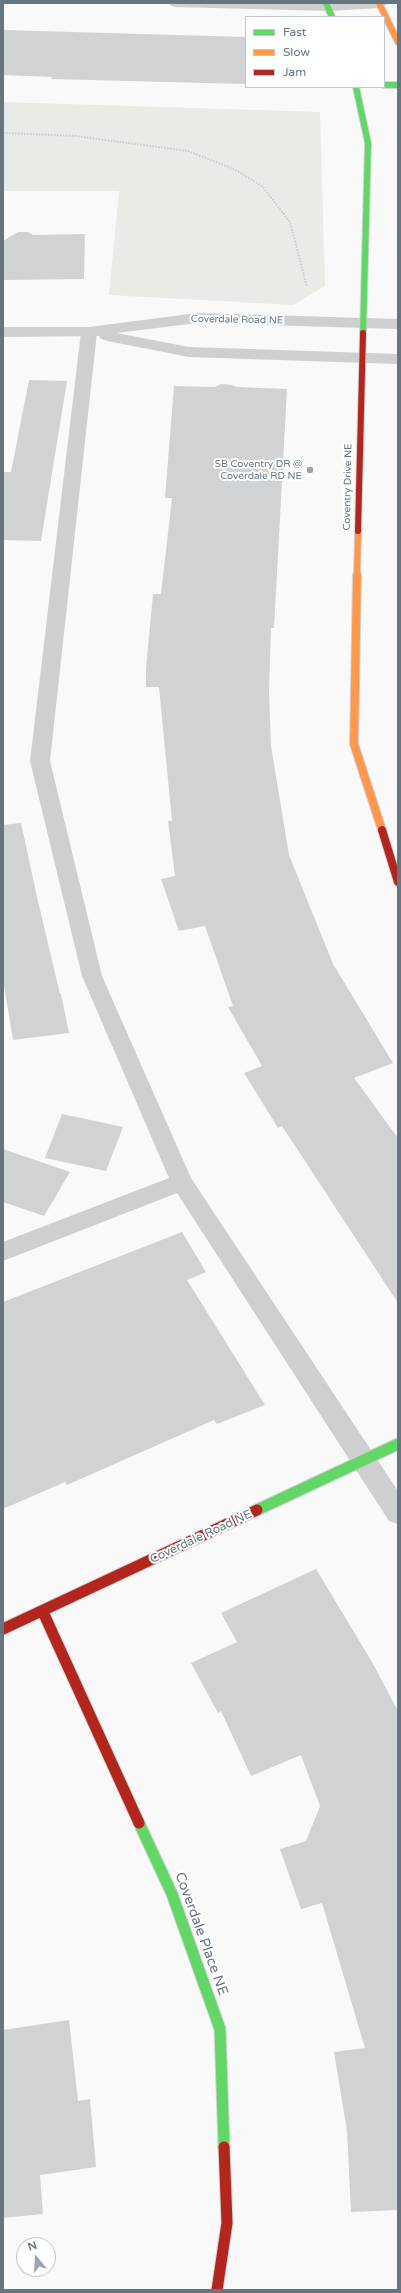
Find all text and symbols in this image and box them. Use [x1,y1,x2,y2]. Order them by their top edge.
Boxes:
legend [245,16,385,88]
text: Fast [283,25,306,39]
text: Slow [283,45,310,59]
text: Jam [283,65,306,79]
street label: Coverdale Road NE [191,313,283,327]
street label: Coventry Drive NE [341,443,355,531]
place label: SB Coventry DR @ Coverdale RD NE [215,458,302,482]
marker: SB Coventry DR @ Coverdale RD NE [305,465,315,475]
street label: Coverdale Road NE [148,1507,254,1567]
street label: Coverdale Place NE [171,1870,231,1998]
north arrow [16,2237,56,2277]
text: N [26,2239,39,2254]

